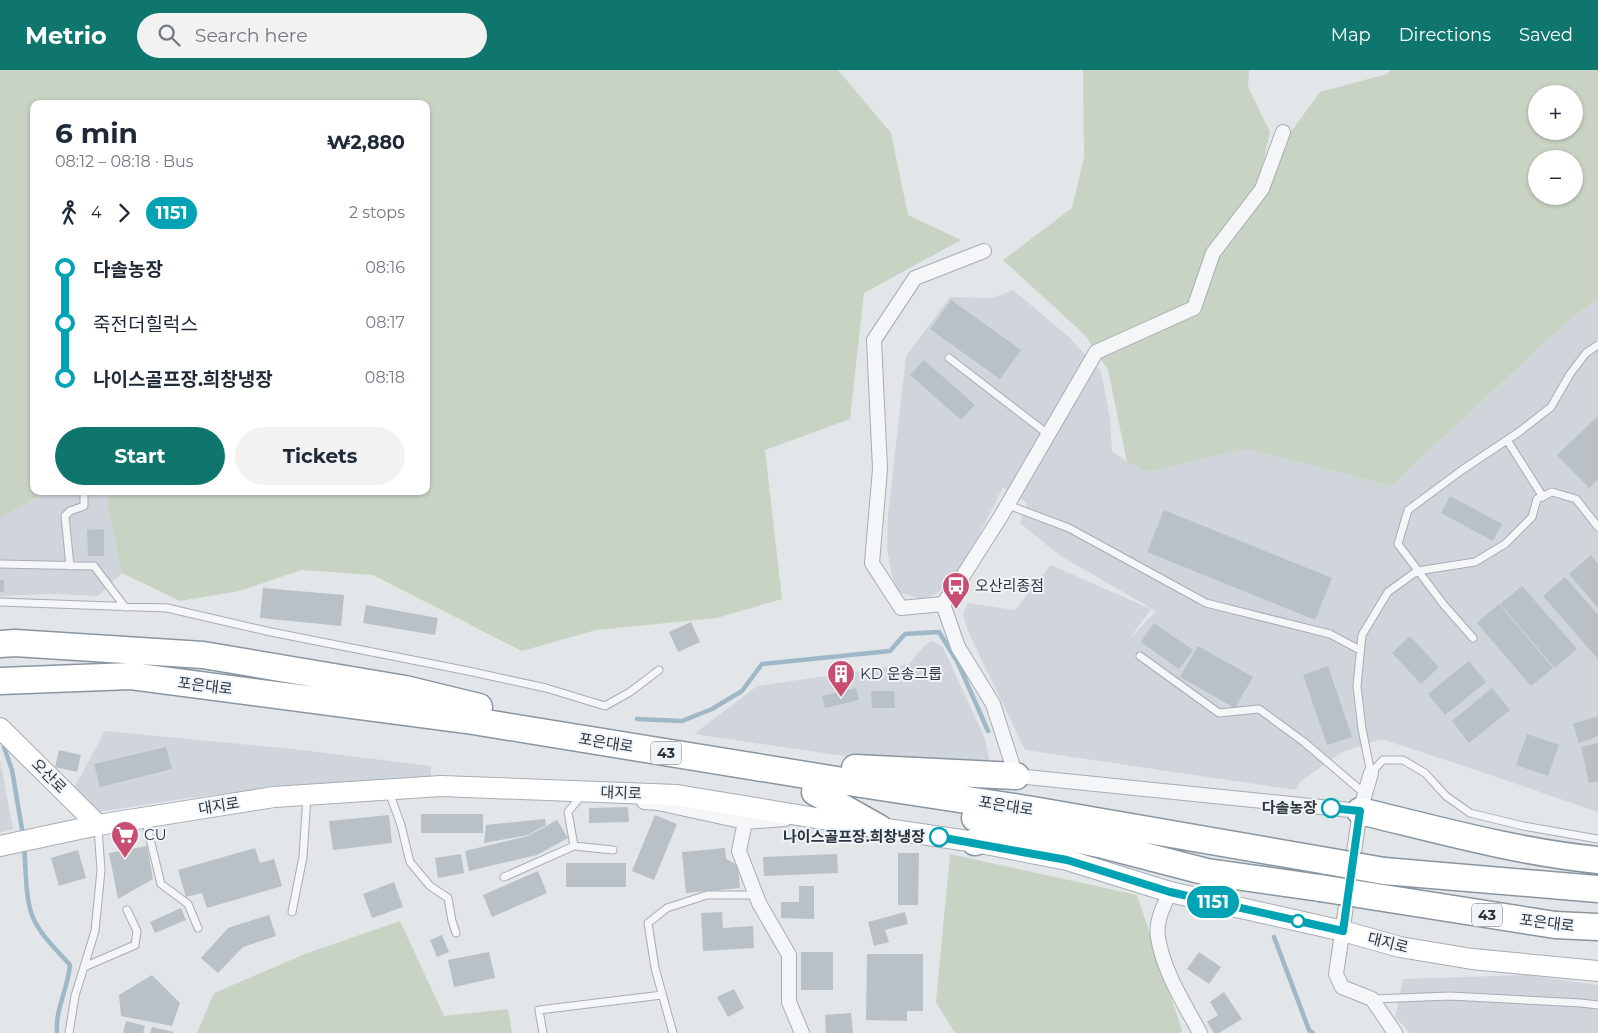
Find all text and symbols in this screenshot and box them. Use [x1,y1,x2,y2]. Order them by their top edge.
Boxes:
search box [137,13,487,58]
text: Metrio [25,21,107,50]
icon: search [155,21,183,49]
text: Search here [195,24,308,47]
text: Map [1331,24,1371,46]
text: Directions [1399,24,1491,46]
text: Saved [1519,24,1573,46]
map controls [1528,85,1583,205]
button: + [1528,85,1583,140]
text: 6 min [55,116,138,150]
text: ₩2,880 [327,131,405,154]
button: − [1528,150,1583,205]
text: 08:12 – 08:18 · Bus [55,152,194,171]
icon: walk [55,199,83,227]
icon: forward [110,199,138,227]
text: 1151 [156,202,187,224]
text: 4 [91,203,102,222]
text: 2 stops [349,203,405,222]
text: 다솔농장 [93,258,163,281]
text: 08:16 [365,258,405,277]
text: 죽전더힐럭스 [93,313,198,336]
text: 08:17 [366,313,405,332]
text: 나이스골프장.희창냉장 [93,368,273,391]
text: 08:18 [365,368,405,387]
button: Start [55,427,225,485]
button: Tickets [235,427,405,485]
bus stop icon: 오산리종점 [941,571,971,610]
place label: 오산리종점 [975,576,1044,595]
building icon: KD 운송그룹 [826,659,856,698]
place label: KD 운송그룹 [860,664,942,683]
street label: 포은대로 [177,673,234,698]
street label: 포은대로 [577,729,635,756]
road number: 43 [651,741,681,764]
street label: 오산로 [28,754,71,797]
street label: 대지로 [600,782,642,803]
street label: 포은대로 [977,792,1035,819]
street label: 대지로 [197,793,241,818]
place label: 다솔농장 [1262,798,1317,817]
marker: 다솔농장 [1321,798,1341,818]
supermarket icon: CU [110,820,140,859]
place label: CU [144,825,167,844]
place label: 나이스골프장.희창냉장 [783,827,925,846]
marker: 나이스골프장.희창냉장 [929,827,949,847]
line badge: 1151 [1178,886,1248,918]
text: 1151 [1197,891,1229,913]
road number: 43 [1472,904,1502,926]
street label: 포은대로 [1519,910,1576,935]
unlabelled marker [1291,914,1305,928]
street label: 대지로 [1366,928,1411,957]

